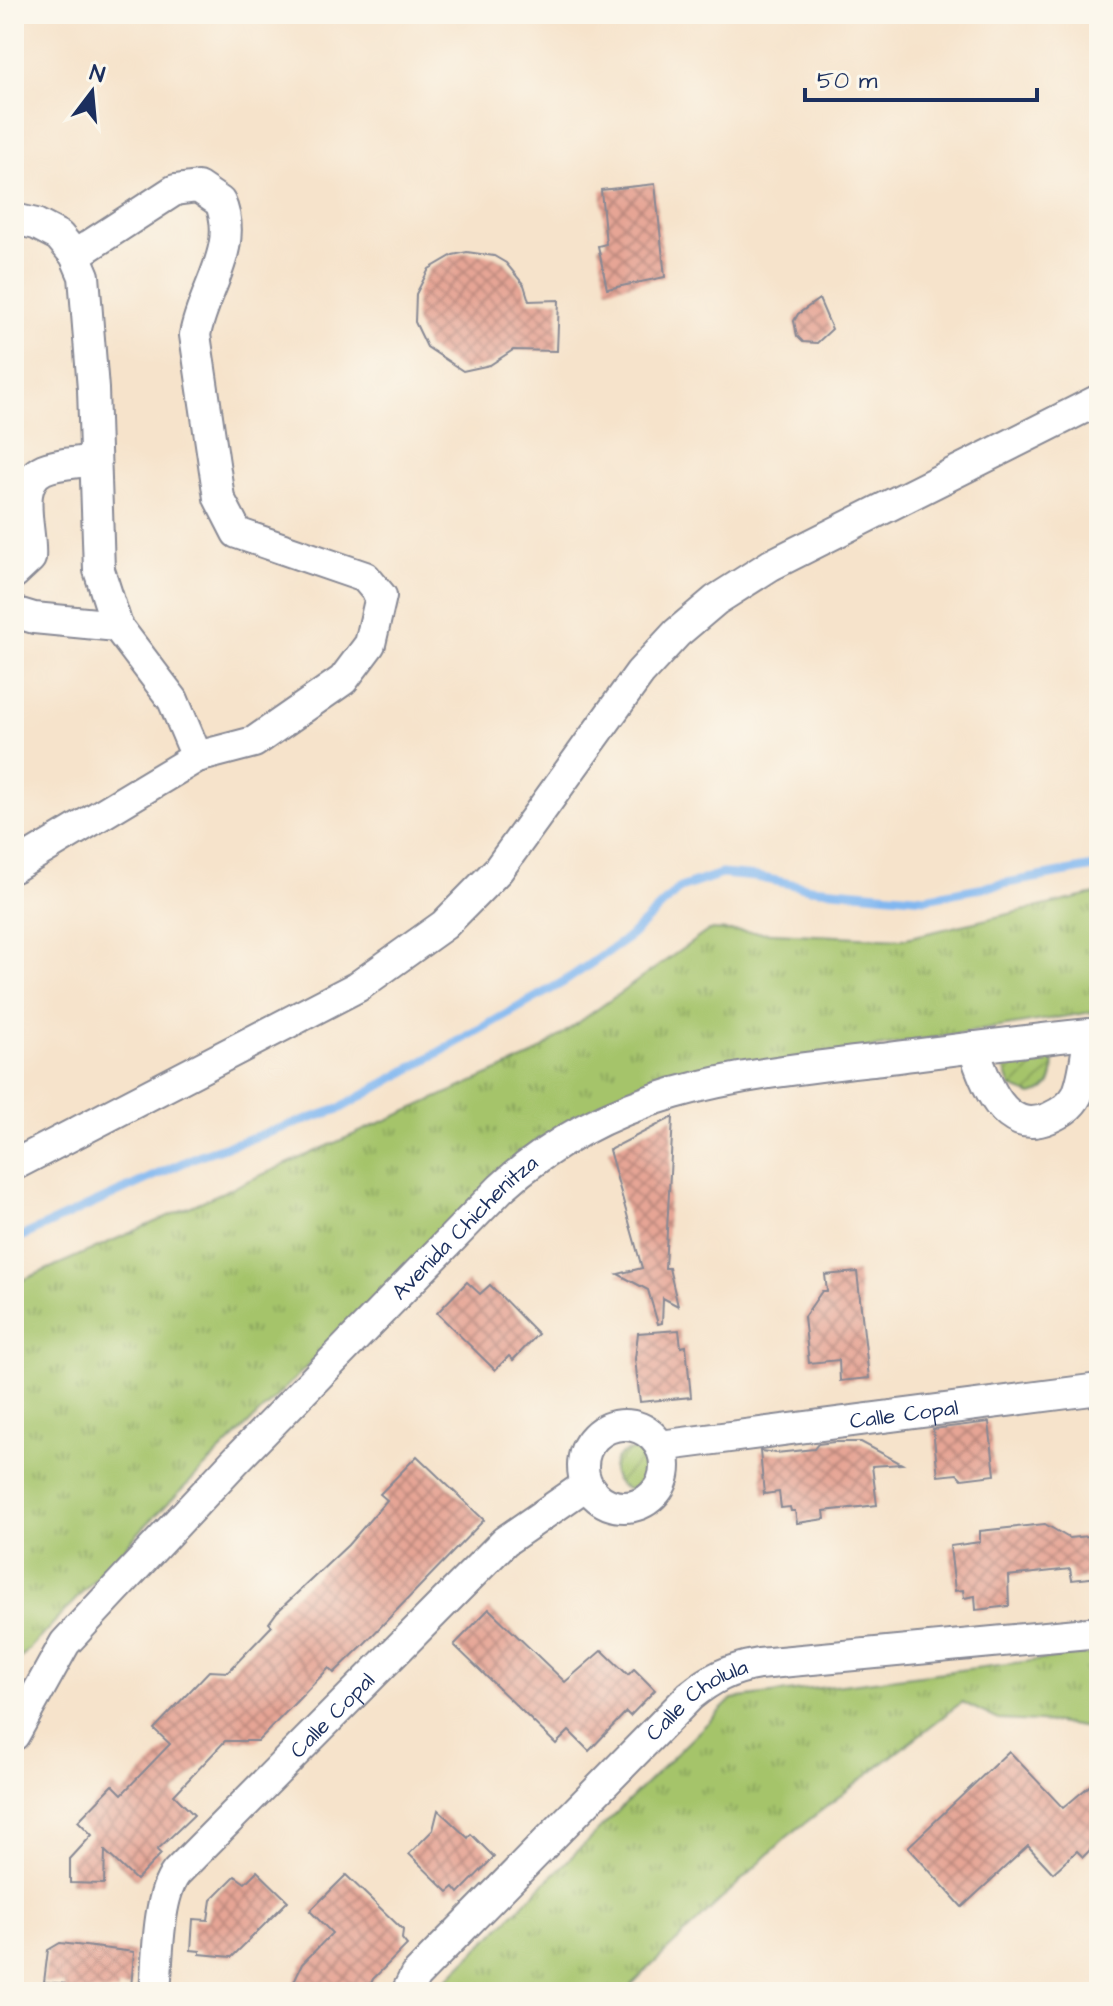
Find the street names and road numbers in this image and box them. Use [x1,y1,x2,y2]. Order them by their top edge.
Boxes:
street label: Avenida Chichenitza [385,1148,544,1307]
street label: Calle Copal [848,1392,960,1437]
street label: Calle Cholula [639,1651,751,1748]
street label: Calle Copal [283,1666,382,1765]

